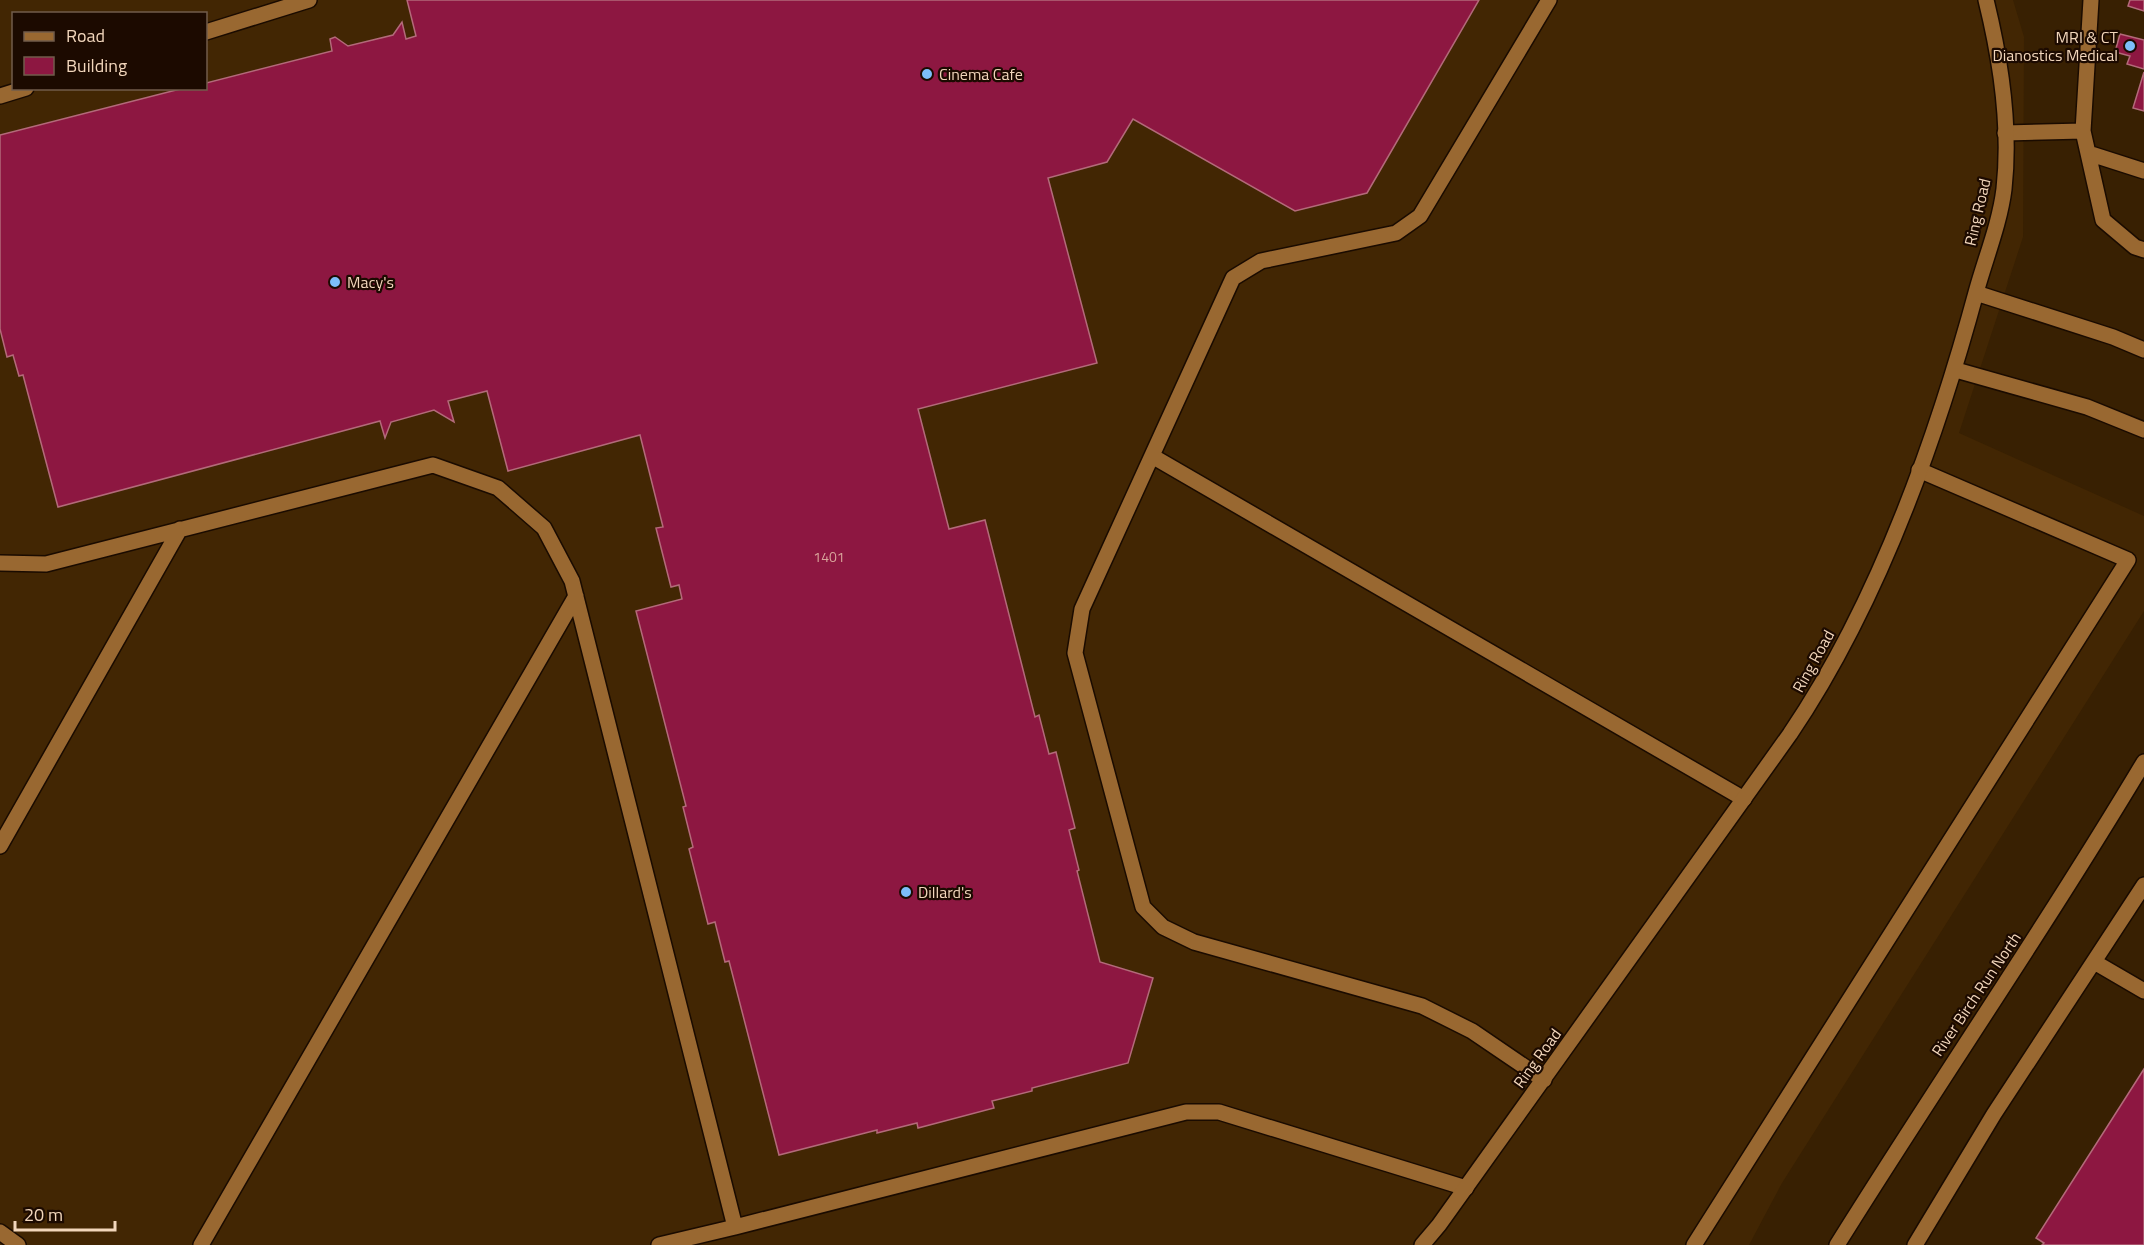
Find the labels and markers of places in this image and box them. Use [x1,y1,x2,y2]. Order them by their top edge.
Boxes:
place label: MRI & CT Dianostics Medical [1993,25,2119,67]
marker: MRI & CT Dianostics Medical [2123,39,2137,53]
place label: Cinema Cafe [939,62,1023,86]
marker: Cinema Cafe [920,67,934,81]
place label: Macy's [347,270,394,294]
marker: Macy's [328,275,342,289]
place label: Dillard's [918,880,972,904]
marker: Dillard's [899,885,913,899]

